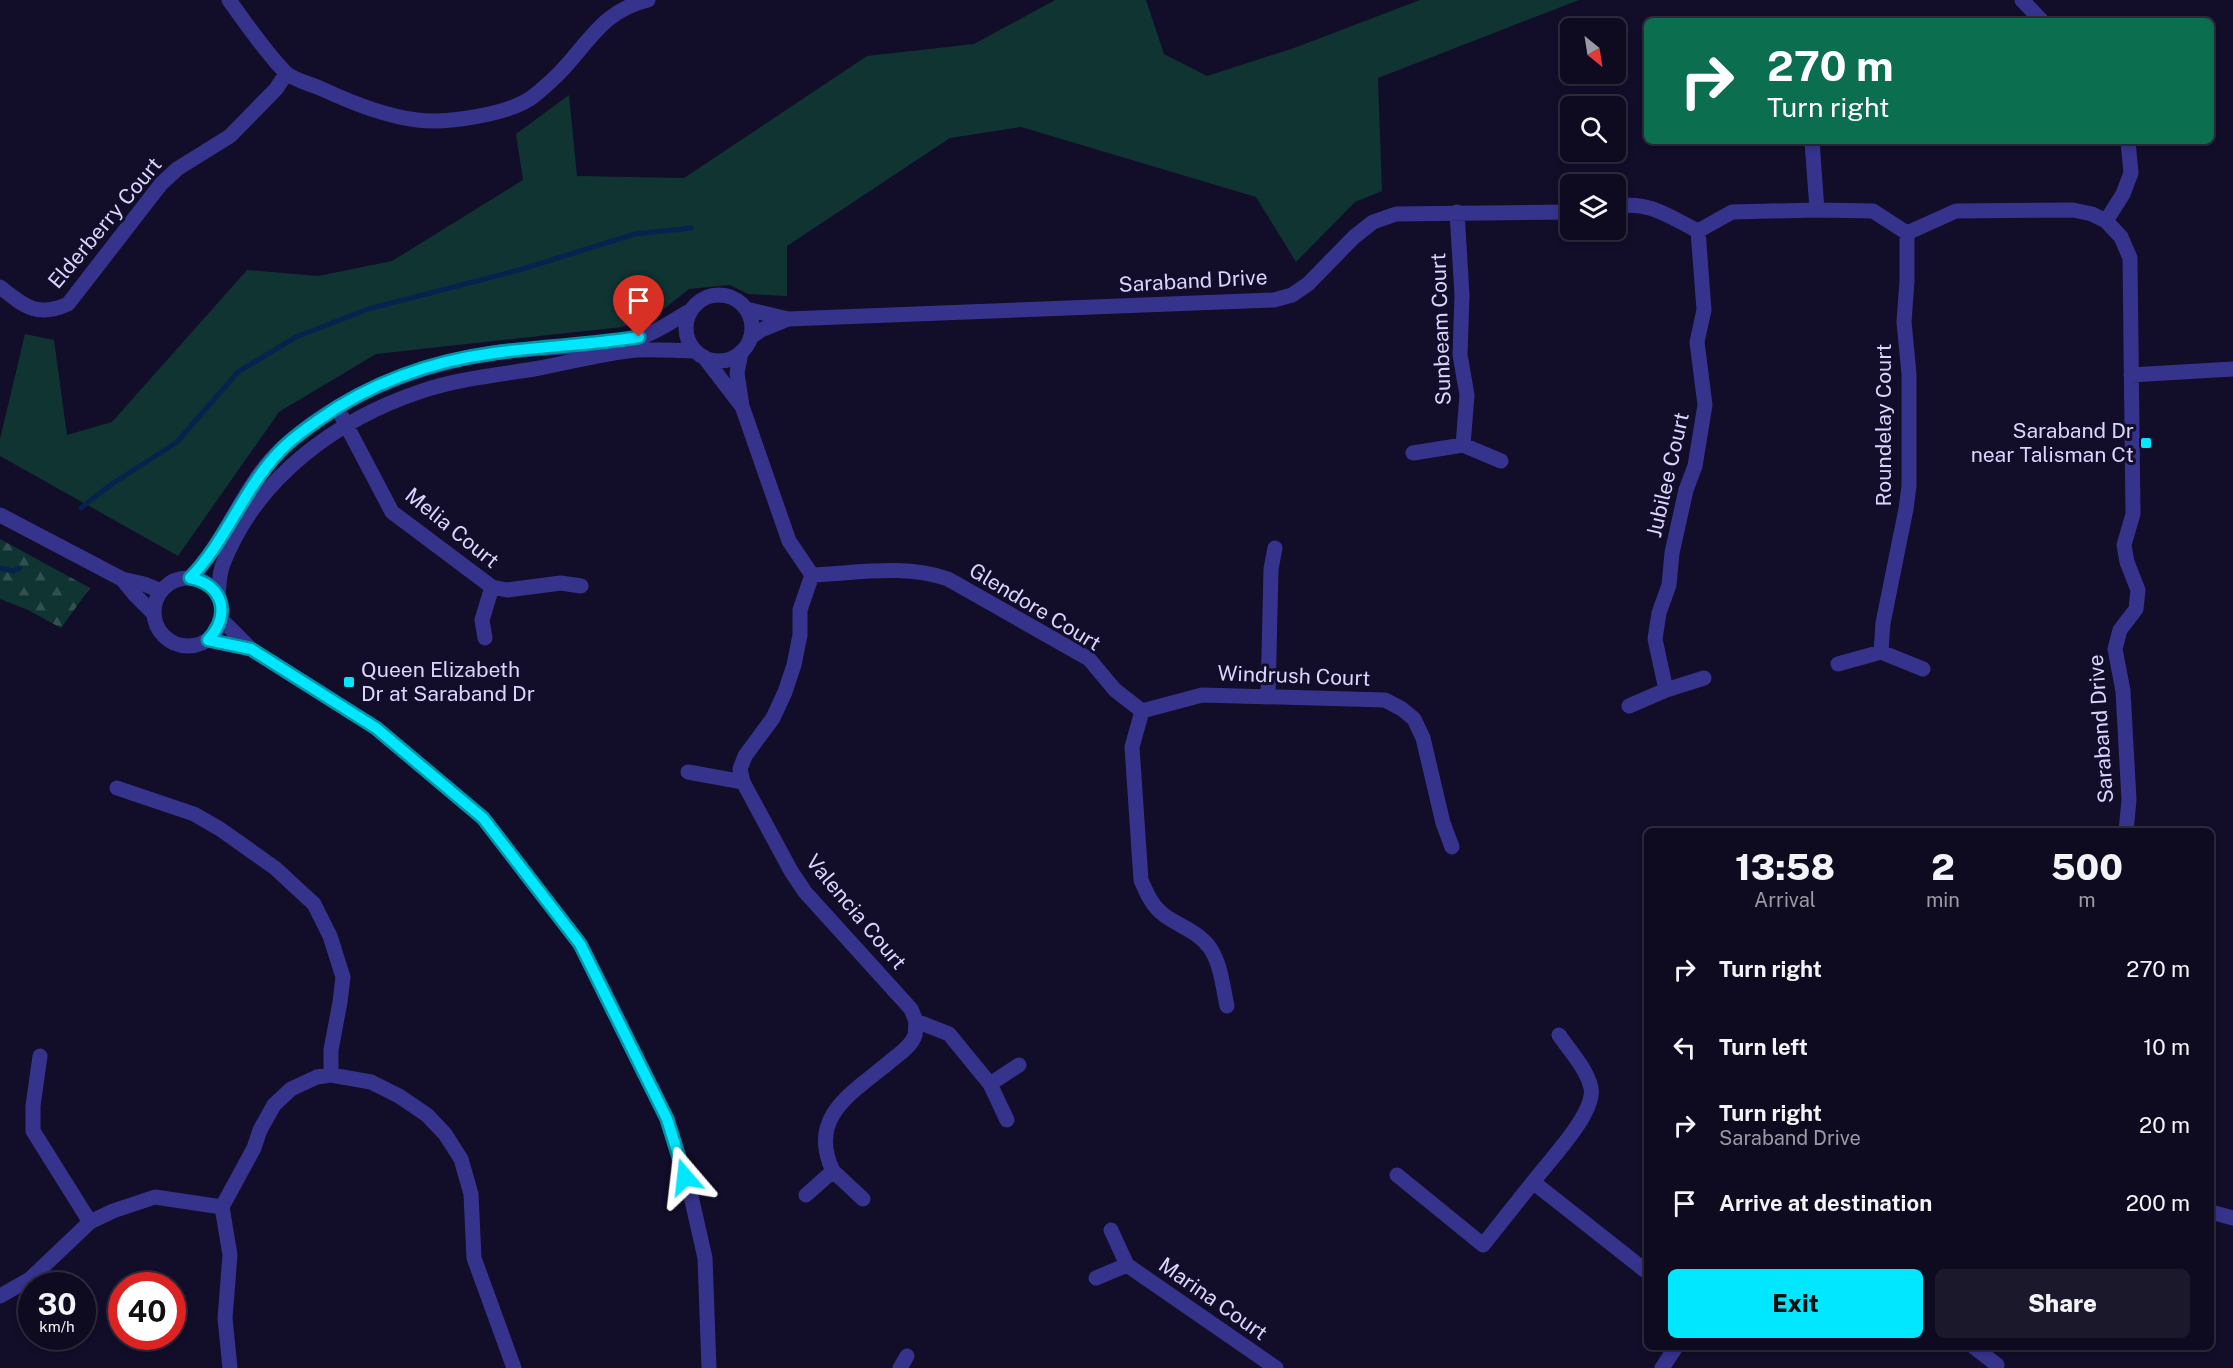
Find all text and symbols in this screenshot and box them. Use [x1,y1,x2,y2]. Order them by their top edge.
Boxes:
north arrow [1560,18,1626,84]
map controls [1560,18,1626,240]
text: 270 m [1767,41,1894,90]
icon: right [1668,42,1746,120]
text: Turn right [1767,91,1890,123]
button: search [1560,96,1626,162]
street label: Elderberry Court [43,152,167,293]
button: layers [1560,174,1626,240]
street label: Sunbeam Court [1425,252,1456,406]
street label: Saraband Drive [1118,264,1268,297]
pin [613,275,664,337]
icon: arrive [622,284,655,317]
street label: Roundelay Court [1871,343,1896,507]
street label: Jubilee Court [1641,410,1694,540]
place label: Saraband Dr near Talisman Ct [1971,418,2134,467]
marker: Saraband Dr near Talisman Ct [2139,436,2153,450]
street label: Melia Court [400,482,504,573]
street label: Glendore Court [965,557,1106,656]
street label: Saraband Drive [2083,654,2118,804]
place label: Queen Elizabeth Dr at Saraband Dr [361,657,535,706]
street label: Windrush Court [1217,660,1371,691]
marker: Queen Elizabeth Dr at Saraband Dr [342,675,356,689]
text: 13:58 [1735,846,1835,888]
text: 2 [1931,846,1955,888]
text: 500 [2051,846,2123,888]
street label: Valencia Court [801,849,912,974]
text: Arrival [1754,888,1816,912]
text: min [1926,888,1960,912]
text: m [2078,888,2096,912]
icon: right [1668,953,1701,986]
text: Turn right [1719,956,1822,982]
text: 270 m [2126,956,2190,982]
icon: left [1668,1031,1701,1064]
text: Turn left [1719,1034,1808,1060]
text: 10 m [2143,1034,2190,1060]
text: Turn right [1719,1100,1822,1126]
icon: right [1668,1109,1701,1142]
text: 20 m [2139,1112,2190,1138]
text: Saraband Drive [1719,1126,1861,1150]
position arrow [653,1145,717,1209]
icon: arrive [1668,1187,1701,1220]
text: Arrive at destination [1719,1190,1932,1216]
text: 200 m [2126,1190,2190,1216]
street label: Marina Court [1154,1252,1273,1345]
button: Exit [1668,1269,1923,1338]
button: Share [1935,1269,2190,1338]
speed limit sign: 40 [108,1272,186,1350]
text: 30 [37,1286,77,1322]
text: km/h [39,1318,75,1335]

